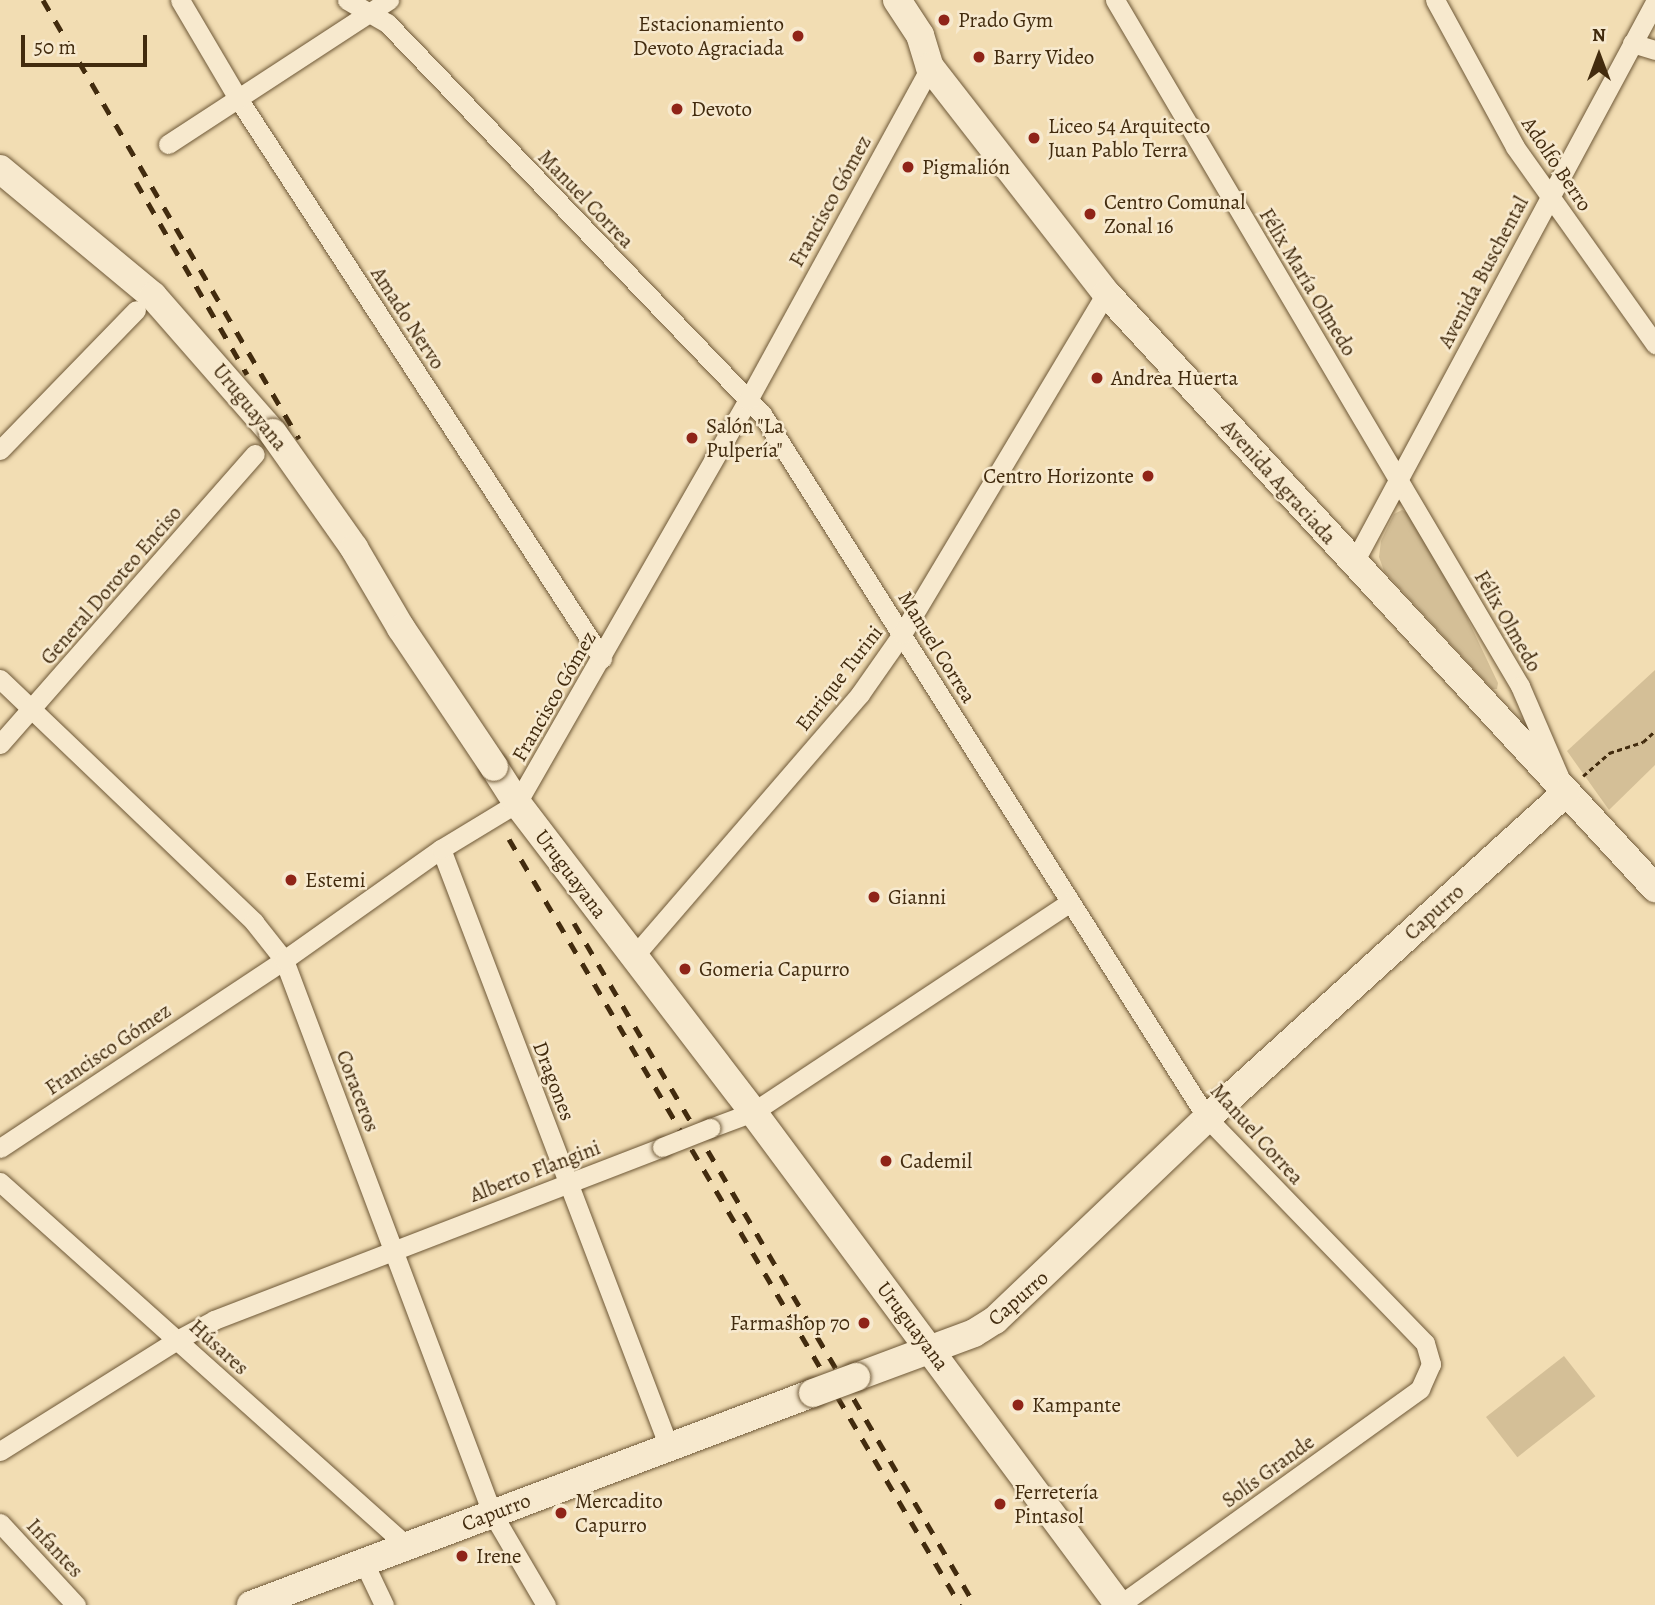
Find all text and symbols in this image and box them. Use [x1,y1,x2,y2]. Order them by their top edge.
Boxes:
place label: Prado Gym [958,7,1053,33]
place label: Estacionamiento Devoto Agraciada [633,11,784,61]
marker: Prado Gym [936,12,952,28]
scale bar [24,21,150,65]
north arrow [1564,21,1634,91]
text: N [1592,22,1606,48]
marker: Estacionamiento Devoto Agraciada [790,28,806,44]
text: 50 m [34,33,76,61]
place label: Barry Video [993,44,1094,70]
marker: Barry Video [971,49,987,65]
place label: Devoto [691,96,752,122]
marker: Devoto [669,101,685,117]
street label: Adolfo Berro [1516,112,1598,216]
place label: Liceo 54 Arquitecto Juan Pablo Terra [1048,113,1210,163]
marker: Liceo 54 Arquitecto Juan Pablo Terra [1026,130,1042,146]
street label: Francisco Gómez [783,131,877,271]
street label: Manuel Correa [533,145,639,253]
place label: Pigmalión [922,154,1010,180]
marker: Pigmalión [900,159,916,175]
place label: Centro Comunal Zonal 16 [1104,189,1245,239]
street label: Avenida Buschental [1432,192,1534,352]
street label: Félix María Olmedo [1254,204,1362,360]
marker: Centro Comunal Zonal 16 [1082,206,1098,222]
street label: Amado Nervo [366,262,450,374]
street label: Uruguayana [207,358,293,456]
place label: Andrea Huerta [1111,365,1238,391]
marker: Andrea Huerta [1089,370,1105,386]
place label: Salón "La Pulpería" [706,413,784,463]
street label: Avenida Agraciada [1216,414,1342,550]
marker: Salón "La Pulpería" [684,430,700,446]
place label: Centro Horizonte [983,463,1134,489]
marker: Centro Horizonte [1140,468,1156,484]
street label: General Doroteo Enciso [35,500,187,670]
street label: Félix Olmedo [1469,566,1547,676]
street label: Manuel Correa [893,586,981,708]
street label: Enrique Turini [790,620,888,736]
street label: Francisco Gómez [506,626,602,766]
street label: Uruguayana [529,825,613,923]
place label: Estemi [305,867,366,893]
marker: Estemi [283,872,299,888]
street label: Capurro [1399,879,1469,945]
place label: Gianni [888,884,946,910]
marker: Gianni [866,889,882,905]
place label: Gomeria Capurro [699,956,850,982]
marker: Gomeria Capurro [677,961,693,977]
street label: Francisco Gómez [40,998,176,1100]
street label: Dragones [527,1038,581,1124]
street label: Coraceros [331,1047,385,1135]
street label: Manuel Correa [1205,1078,1309,1190]
street label: Alberto Flangini [466,1135,604,1207]
place label: Cademil [900,1148,972,1174]
marker: Cademil [878,1153,894,1169]
street label: Capurro [983,1265,1053,1331]
street label: Uruguayana [871,1277,955,1375]
place label: Farmashop 70 [730,1310,850,1336]
street label: Húsares [184,1314,254,1380]
marker: Farmashop 70 [856,1315,872,1331]
place label: Kampante [1032,1392,1121,1418]
marker: Kampante [1010,1397,1026,1413]
street label: Solís Grande [1217,1429,1319,1513]
place label: Ferretería Pintasol [1014,1479,1099,1529]
street label: Capurro [458,1487,534,1537]
place label: Mercadito Capurro [575,1488,663,1538]
marker: Ferretería Pintasol [992,1496,1008,1512]
marker: Mercadito Capurro [553,1505,569,1521]
street label: Infantes [21,1513,89,1583]
place label: Irene [476,1543,522,1569]
marker: Irene [454,1548,470,1564]

